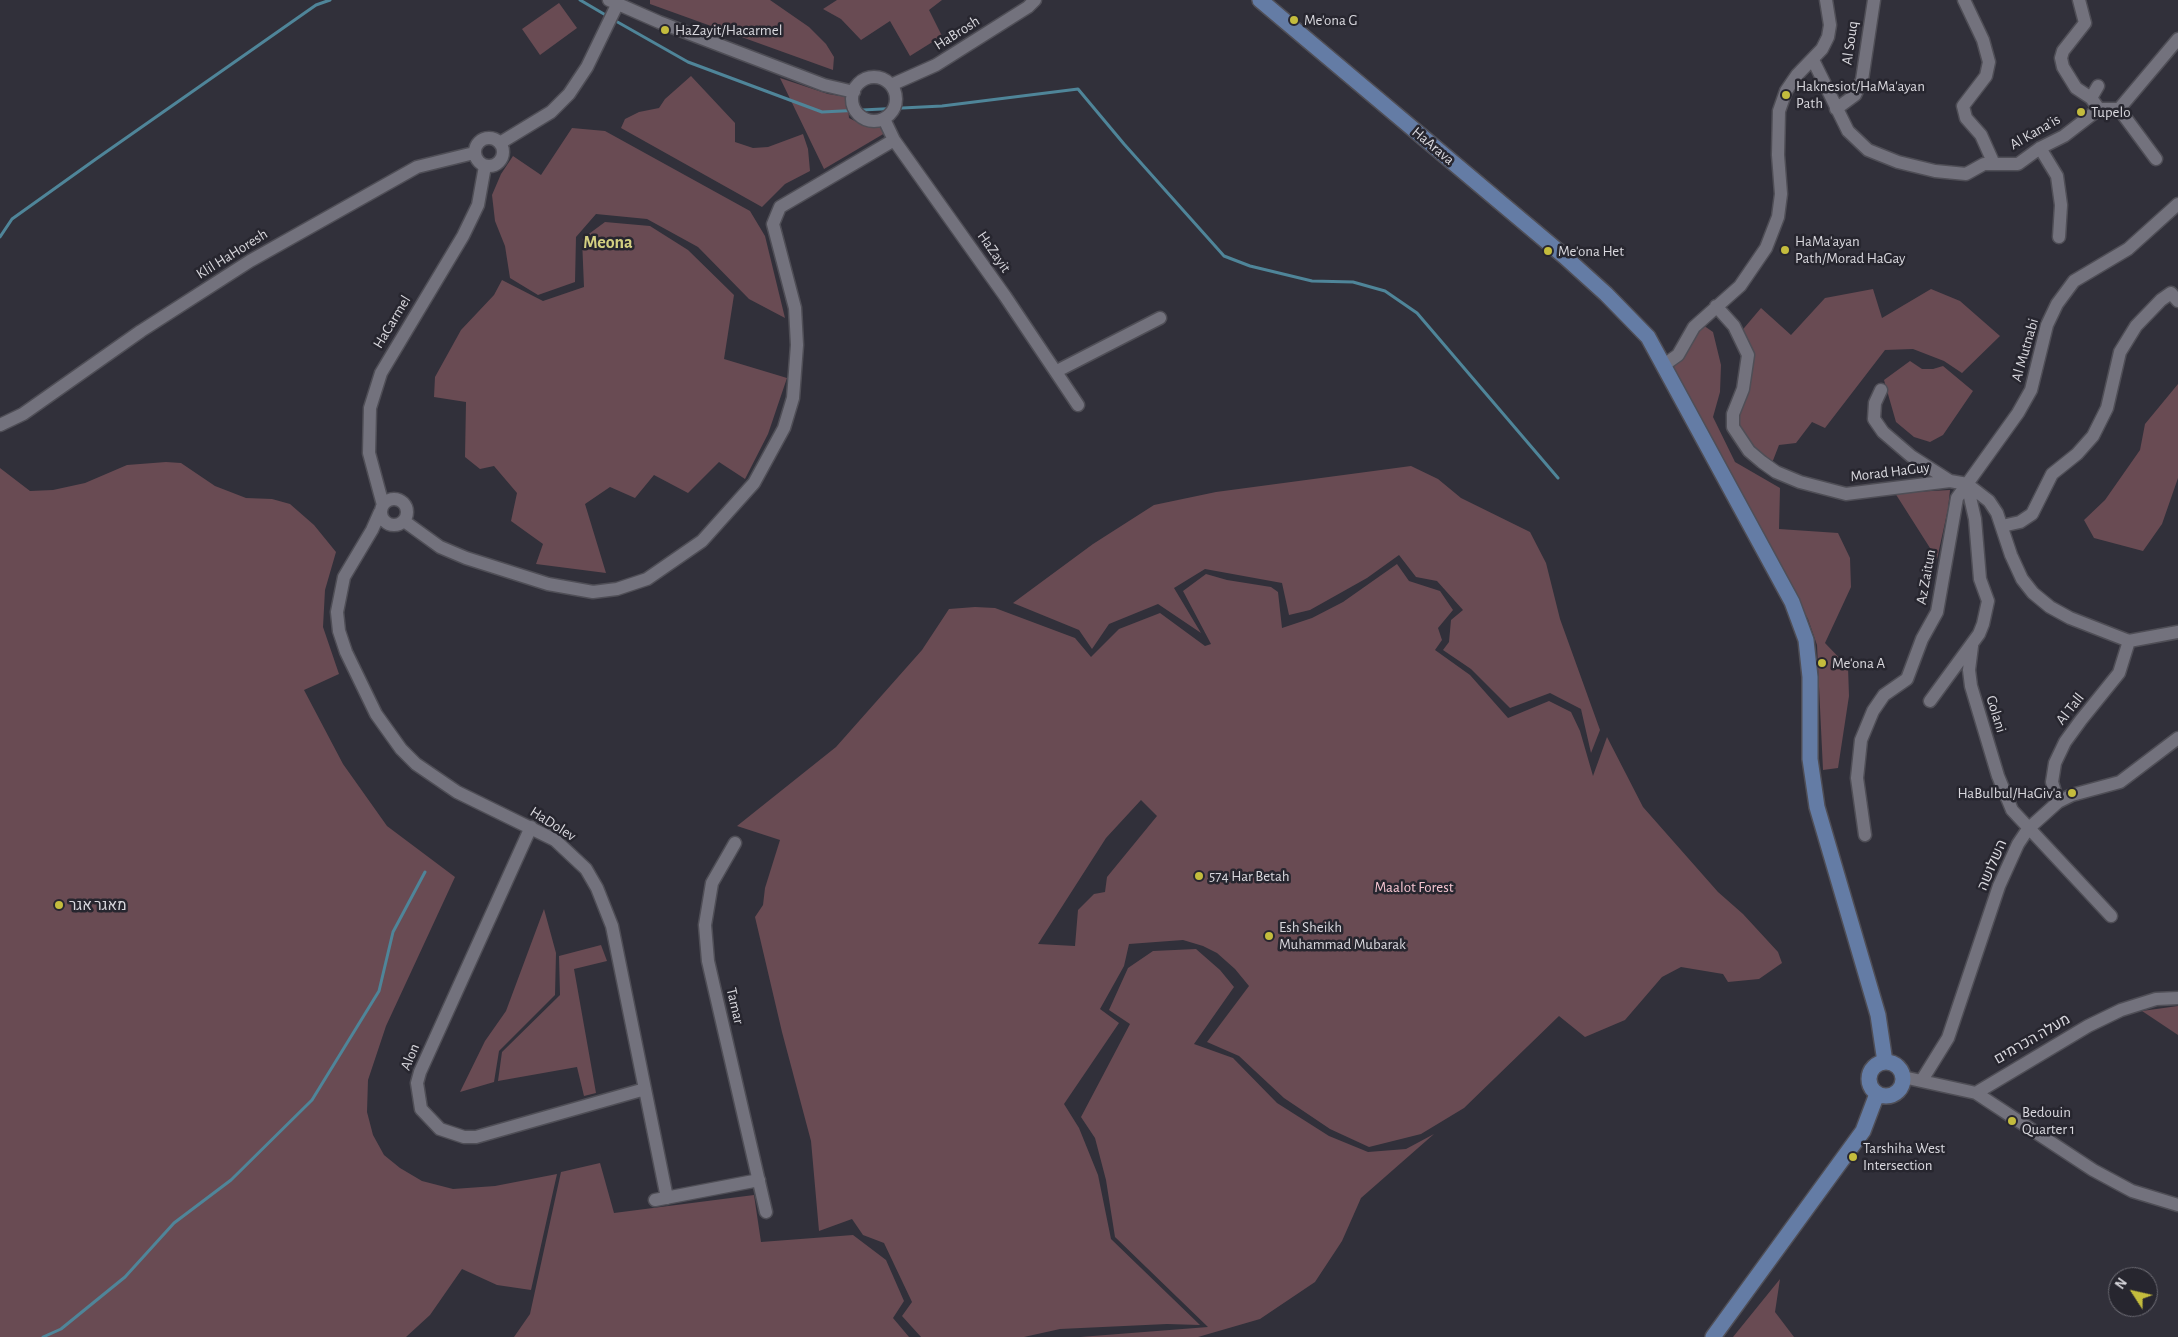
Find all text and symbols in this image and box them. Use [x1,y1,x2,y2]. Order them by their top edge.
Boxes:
place label: Me'ona G [1304,11,1357,29]
street label: HaBrosh [931,12,983,54]
marker: Me'ona G [1288,14,1300,26]
street label: Al Souq [1838,20,1862,66]
place label: HaZayit/Hacarmel [675,21,782,39]
marker: HaZayit/Hacarmel [659,24,671,36]
place label: Haknesiot/HaMa'ayan Path [1796,77,1925,112]
marker: Haknesiot/HaMa'ayan Path [1780,89,1792,101]
place label: Tupelo [2091,103,2131,121]
marker: Tupelo [2075,106,2087,118]
street label: Al Kana'is [2006,110,2064,154]
street label: HaArava [1408,123,1458,169]
street label: Klil HaHoresh [193,225,271,283]
street label: HaZayit [973,228,1015,276]
district label: Meona [583,232,633,254]
place label: HaMa'ayan Path/Morad HaGay [1795,232,1906,267]
place label: Me'ona Het [1558,242,1624,260]
marker: HaMa'ayan Path/Morad HaGay [1779,244,1791,256]
marker: Me'ona Het [1542,245,1554,257]
street label: HaCarmel [369,292,415,352]
street label: Al Mutnabi [2007,316,2043,384]
street label: Morad HaGuy [1849,458,1931,486]
street label: Az Zaitun [1912,548,1940,606]
place label: Me'ona A [1832,654,1885,672]
marker: Me'ona A [1816,657,1828,669]
street label: Al Tall [2052,689,2088,729]
street label: Golani [1982,693,2010,735]
place label: HaBulbul/HaGiv'a [1957,784,2062,802]
marker: HaBulbul/HaGiv'a [2066,787,2078,799]
street label: HaDolev [527,803,579,845]
street label: השלושה [1973,837,2011,893]
place label: 574 Har Betah [1209,867,1290,885]
marker: 574 Har Betah [1193,870,1205,882]
park label: Maalot Forest [1374,878,1454,896]
place label: מאגר אגר [69,896,127,914]
marker: מאגר אגר [53,899,65,911]
place label: Esh Sheikh Muhammad Mubarak [1279,918,1406,953]
marker: Esh Sheikh Muhammad Mubarak [1263,930,1275,942]
street label: Tamar [722,986,748,1026]
street label: מעלה הכרמים [1991,1010,2073,1068]
street label: Alon [397,1041,423,1073]
place label: Bedouin Quarter 1 [2022,1103,2075,1138]
marker: Bedouin Quarter 1 [2006,1115,2018,1127]
place label: Tarshiha West Intersection [1863,1139,1945,1174]
marker: Tarshiha West Intersection [1847,1151,1859,1163]
north arrow [2108,1267,2158,1317]
text: N [2113,1276,2130,1292]

